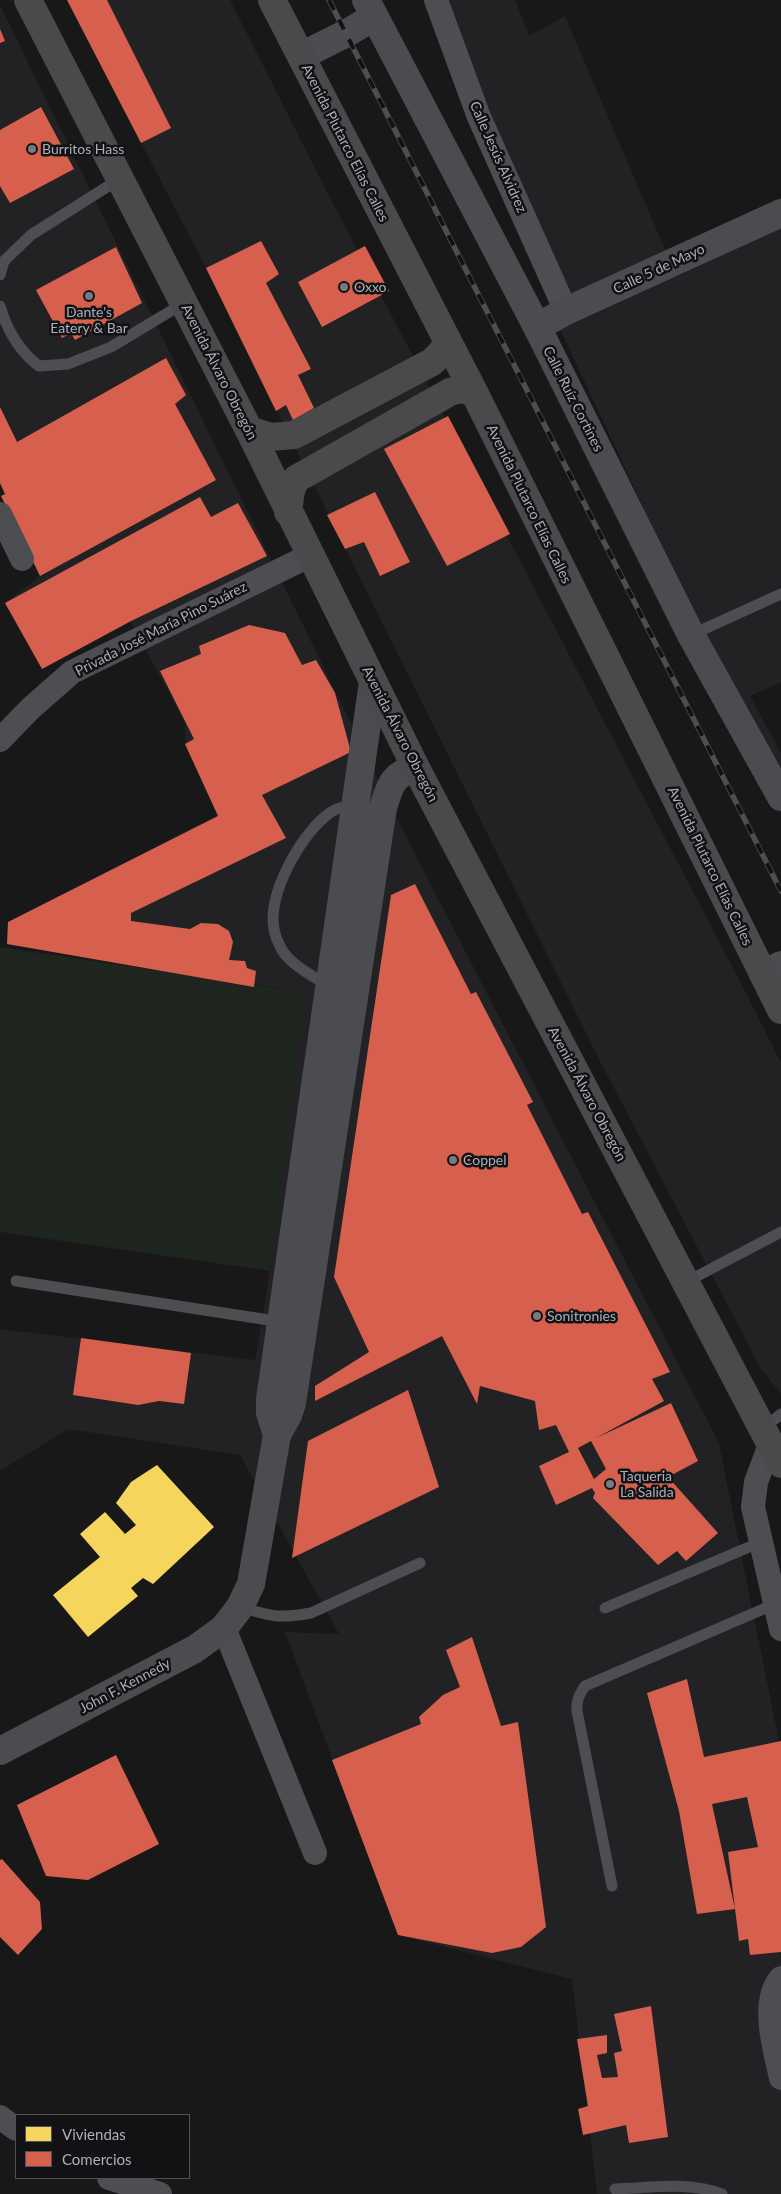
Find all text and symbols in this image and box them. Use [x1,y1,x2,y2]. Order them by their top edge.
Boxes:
street label: Avenida Plutarco Elías Calles [298,61,392,225]
street label: Calle Jesús Alvidrez [466,99,530,215]
place label: Burritos Hass [42,141,124,157]
marker: Burritos Hass [26,143,38,155]
street label: Calle 5 de Mayo [611,240,707,298]
place label: Oxxo [354,279,387,295]
marker: Oxxo [338,281,350,293]
marker: Dante's Eatery & Bar [83,290,95,302]
street label: Avenida Álvaro Obregón [177,301,261,443]
place label: Dante's Eatery & Bar [50,304,128,336]
street label: Calle Ruíz Cortines [539,344,607,454]
street label: Avenida Plutarco Elías Calles [483,422,575,586]
street label: Privada José María Pino Suárez [72,578,250,680]
street label: Avenida Álvaro Obregón [358,663,442,805]
street label: Avenida Plutarco Elías Calles [664,784,756,948]
street label: Avenida Álvaro Obregón [544,1024,630,1164]
place label: Coppel [463,1152,507,1168]
marker: Coppel [447,1154,459,1166]
place label: Sonitronies [547,1308,616,1324]
marker: Sonitronies [531,1310,543,1322]
place label: Taqueria La Salida [620,1468,674,1500]
marker: Taqueria La Salida [604,1478,616,1490]
street label: John F. Kennedy [77,1655,173,1717]
legend [15,2114,190,2179]
text: Viviendas [62,2125,126,2143]
text: Comercios [62,2150,132,2168]

